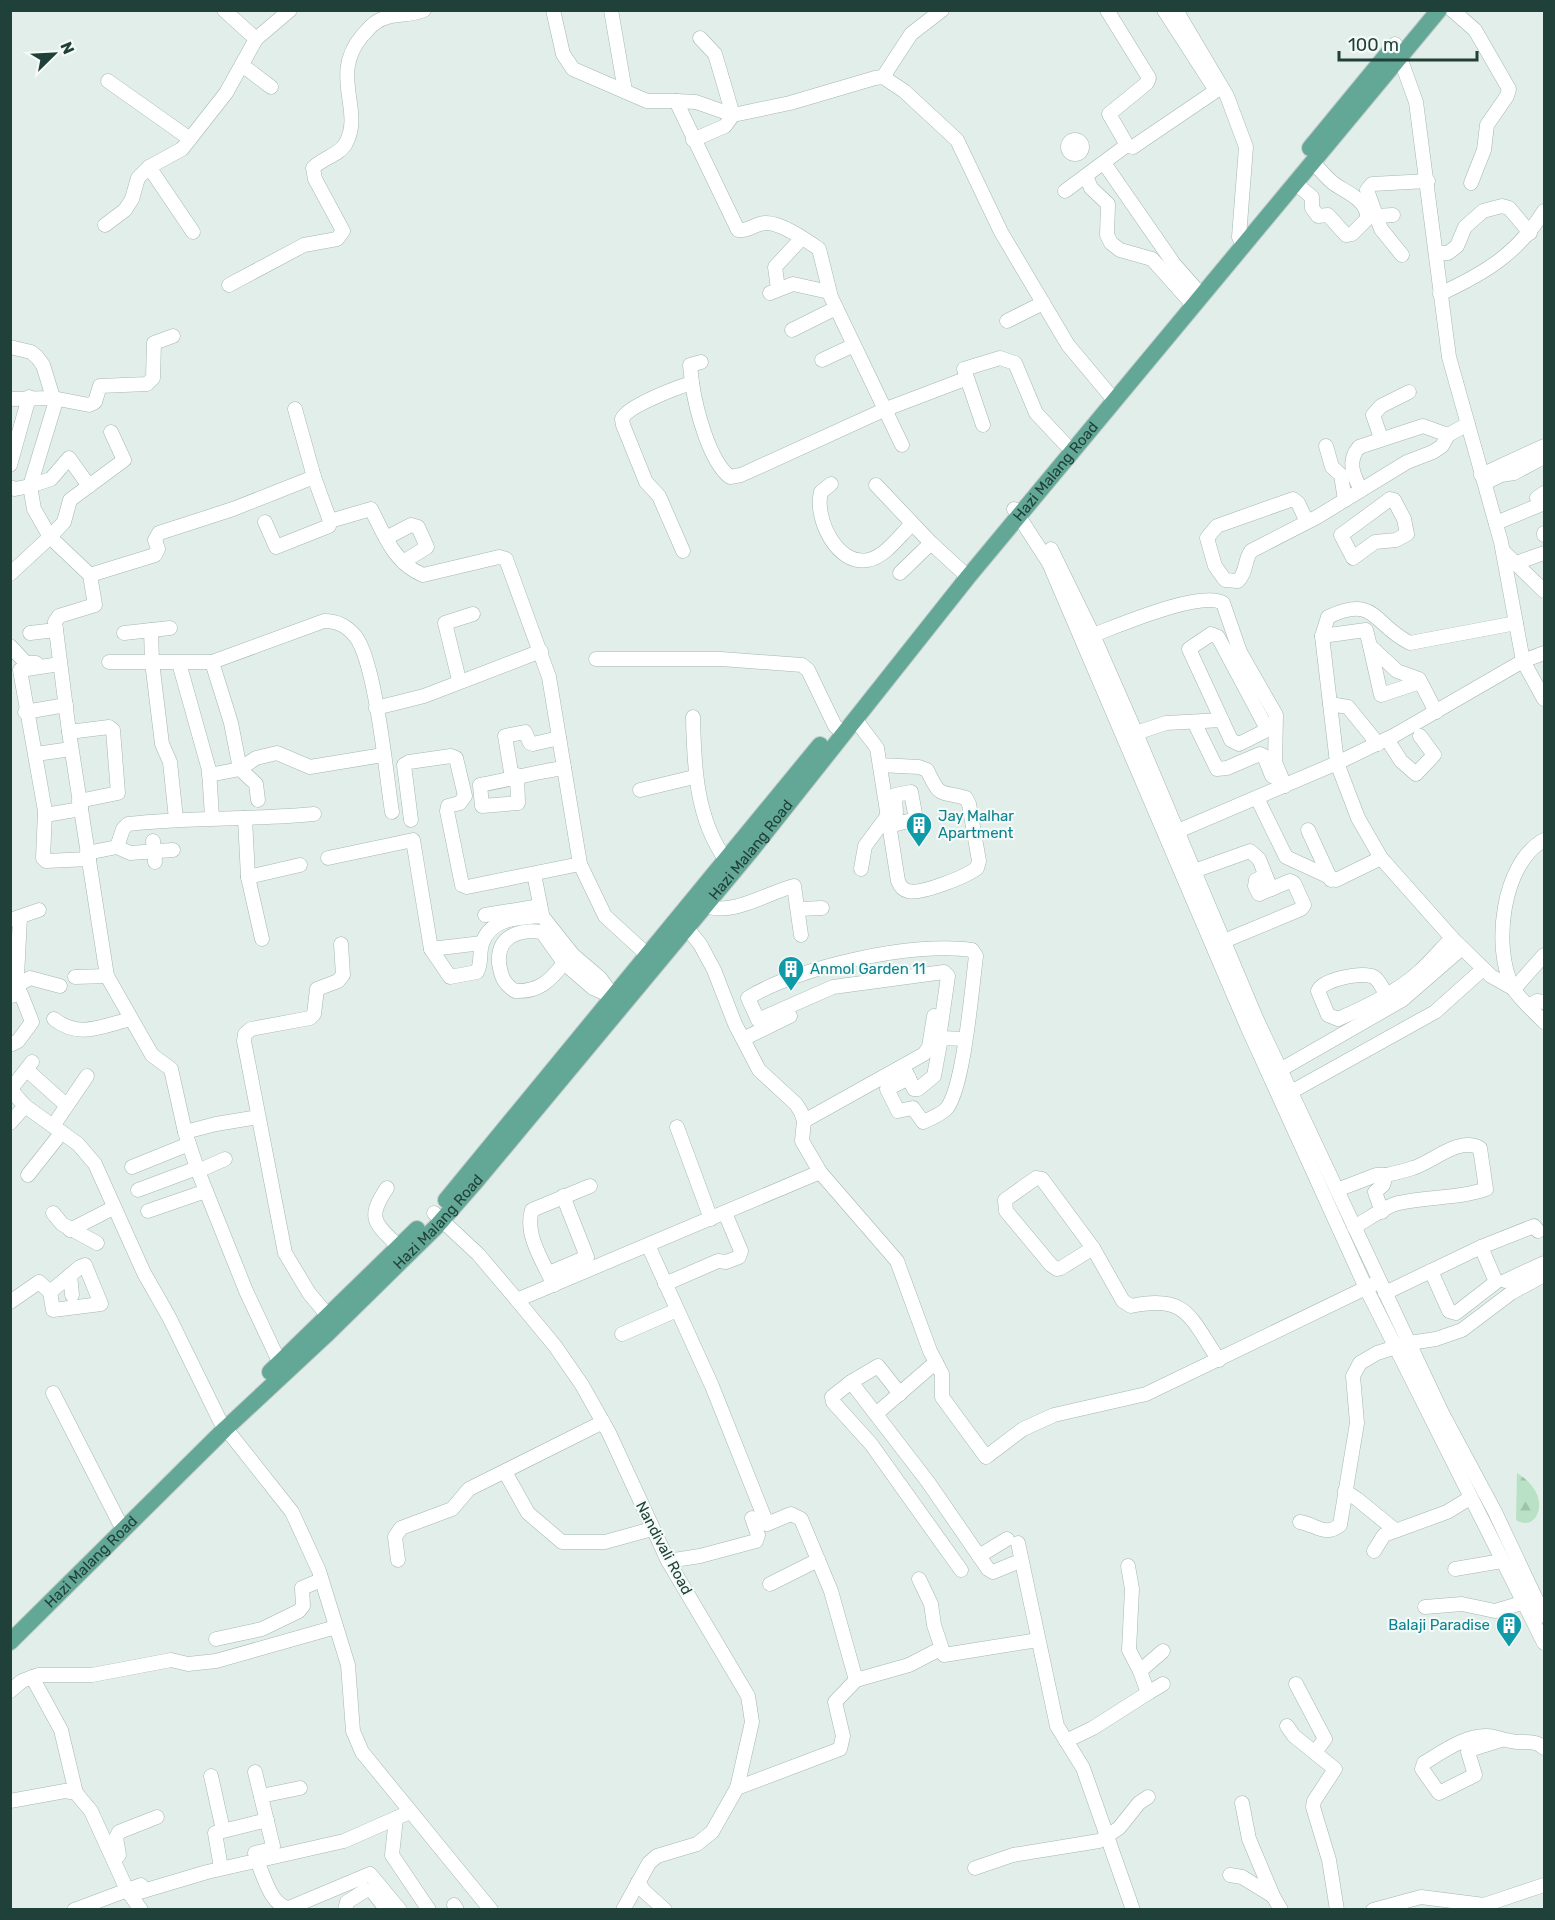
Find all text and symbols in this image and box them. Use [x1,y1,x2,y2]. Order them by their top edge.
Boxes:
north arrow [24,24,84,84]
scale bar [1339,24,1477,62]
text: 100 m [1348,34,1399,56]
text: N [56,39,78,57]
street label: Hazi Malang Road [1009,418,1102,525]
street label: Hazi Malang Road [705,796,797,904]
place label: Jay Malhar Apartment [938,807,1014,842]
building icon: Jay Malhar Apartment [904,810,934,848]
building icon: Anmol Garden 11 [776,954,806,992]
place label: Anmol Garden 11 [810,960,925,978]
street label: Hazi Malang Road [389,1171,487,1273]
street label: Nandivali Road [632,1498,696,1598]
street label: Hazi Malang Road [41,1512,141,1612]
building icon: Balaji Paradise [1494,1610,1524,1648]
place label: Balaji Paradise [1388,1616,1490,1634]

